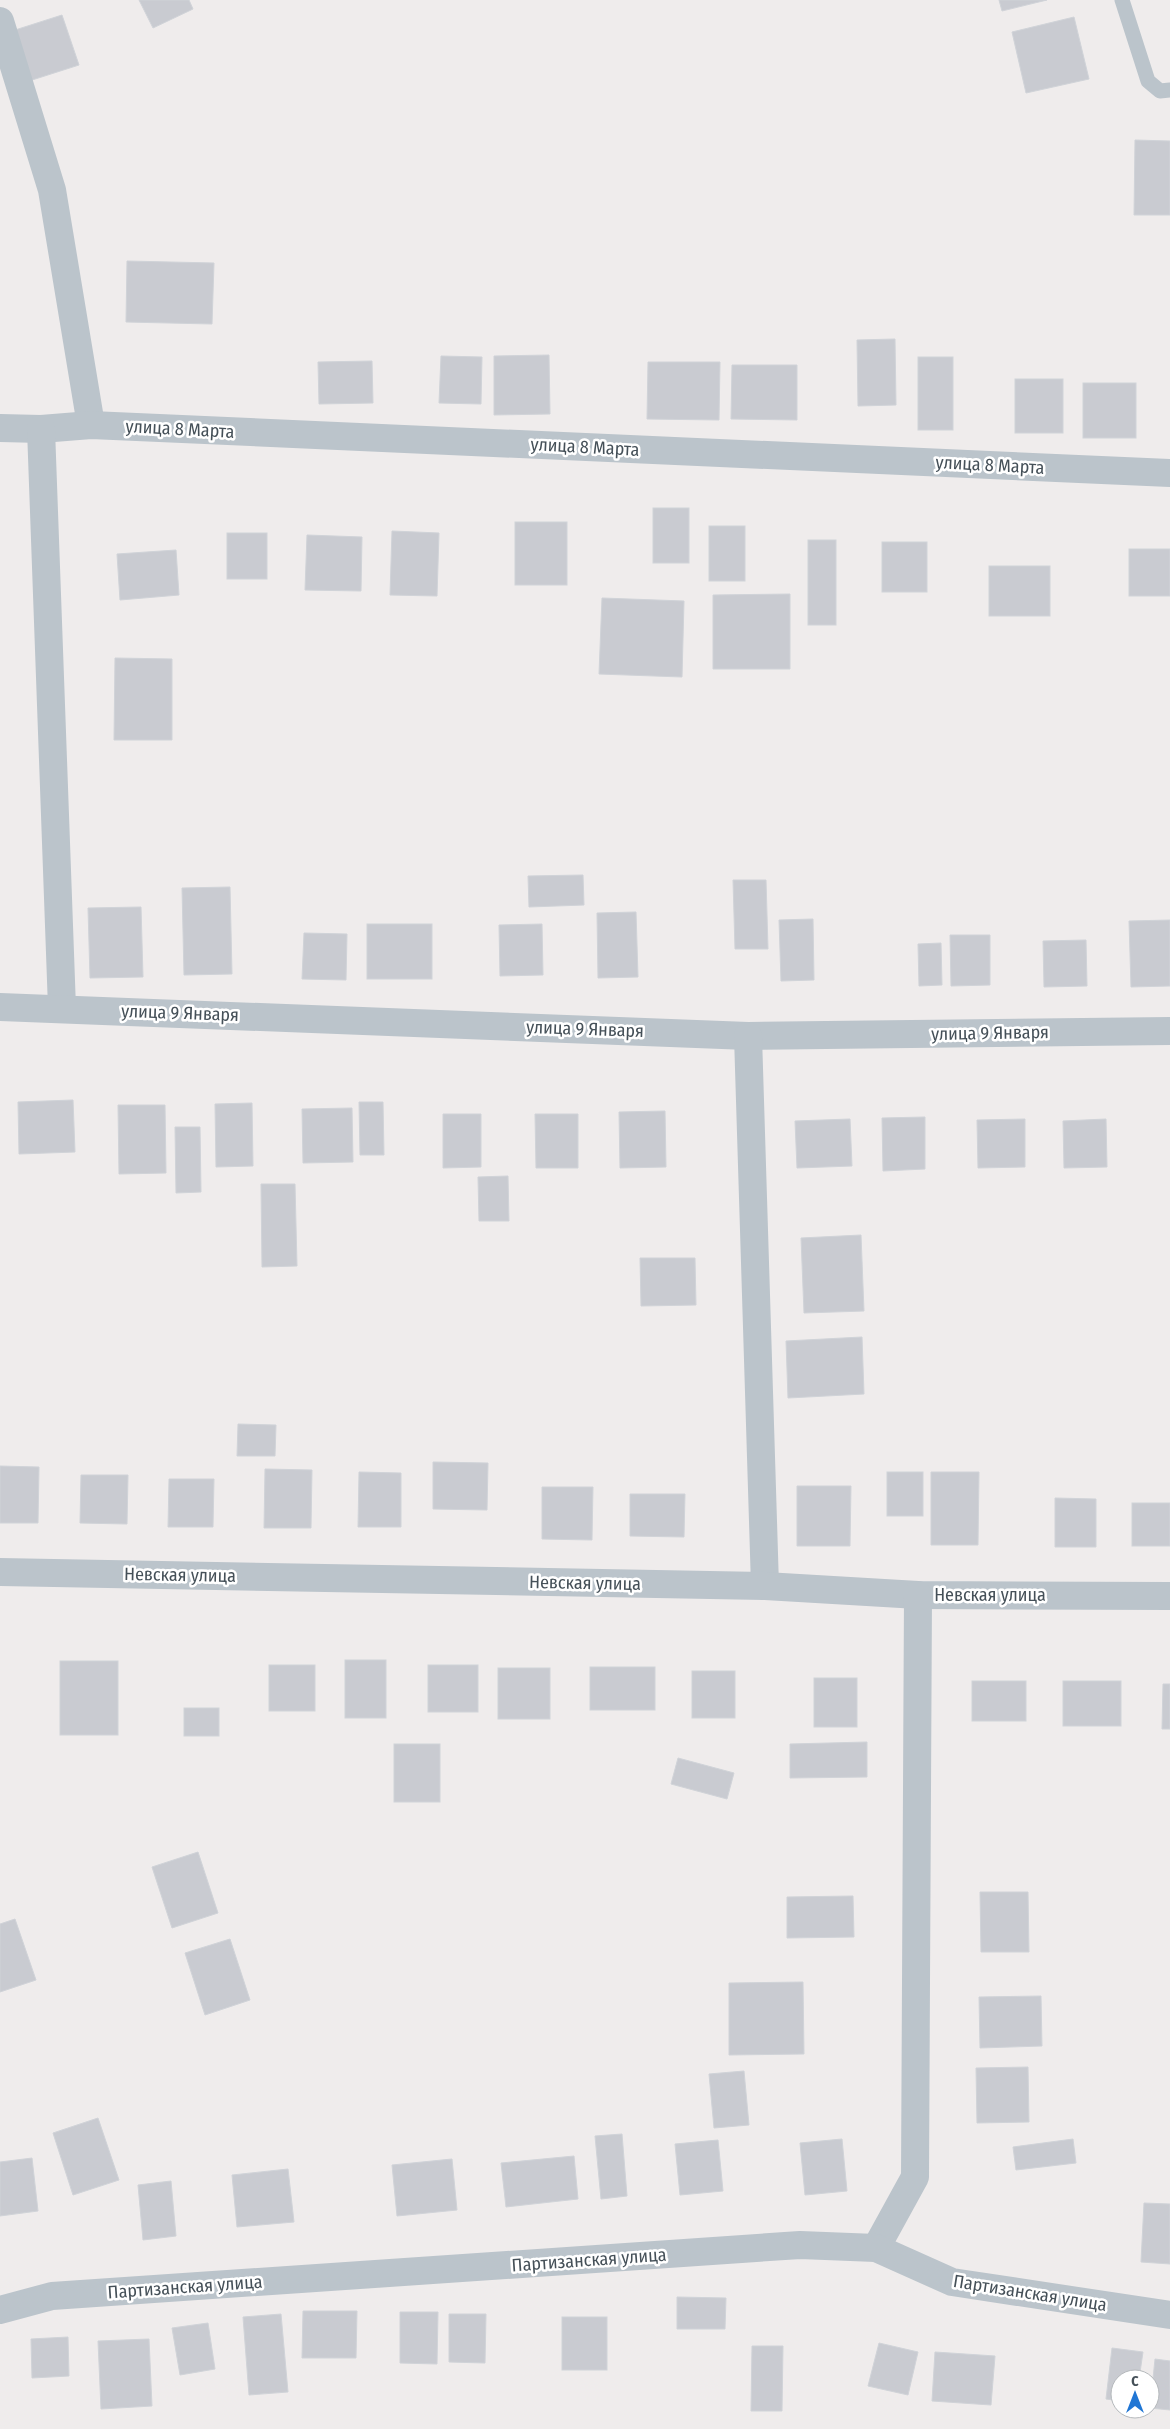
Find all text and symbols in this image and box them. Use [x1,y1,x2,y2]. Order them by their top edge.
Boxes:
street label: улица 8 Марта [125,415,235,443]
street label: улица 8 Марта [530,433,640,461]
street label: улица 8 Марта [935,451,1045,479]
street label: улица 9 Января [121,1000,239,1026]
street label: улица 9 Января [526,1016,644,1042]
street label: улица 9 Января [931,1021,1049,1045]
street label: Невская улица [124,1563,236,1587]
street label: Невская улица [529,1571,641,1595]
street label: Невская улица [934,1584,1046,1606]
street label: Партизанская улица [511,2244,667,2276]
street label: Партизанская улица [952,2270,1108,2316]
street label: Партизанская улица [107,2271,263,2303]
north arrow [1110,2369,1160,2419]
text: С [1131,2373,1139,2390]

